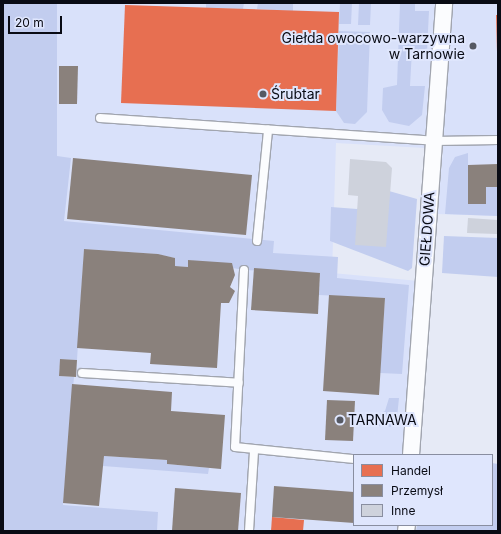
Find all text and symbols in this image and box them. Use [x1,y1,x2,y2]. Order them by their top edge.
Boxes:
scale bar [10,8,64,34]
text: 20 m [15,15,44,30]
place label: Giełda owocowo-warzywna w Tarnowie [282,30,465,62]
marker: Giełda owocowo-warzywna w Tarnowie [468,41,478,51]
place label: Śrubtar [271,86,320,102]
marker: Śrubtar [258,89,268,99]
street label: GIEŁDOWA [416,191,438,267]
place label: TARNAWA [348,412,417,428]
marker: TARNAWA [335,415,345,425]
legend [353,454,493,526]
text: Handel [391,463,431,478]
text: Przemysł [391,483,443,498]
text: Inne [391,503,415,518]

